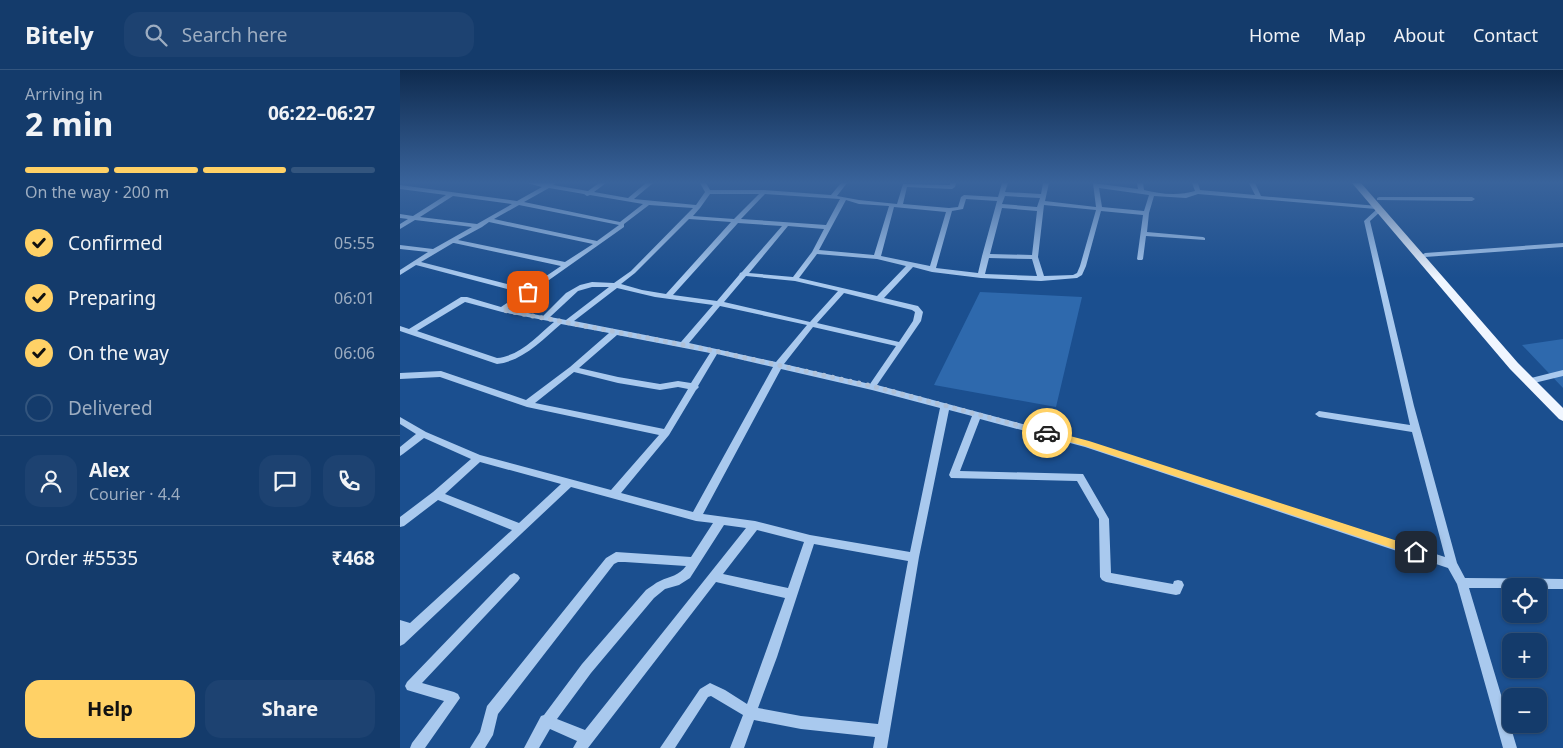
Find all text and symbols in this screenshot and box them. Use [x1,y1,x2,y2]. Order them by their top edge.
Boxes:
search box [124,12,474,57]
text: Bitely [25,18,94,51]
icon: search [142,21,170,49]
text: Search here [182,22,287,48]
text: Home [1249,23,1300,47]
text: Map [1328,23,1366,47]
text: About [1394,23,1445,47]
text: Contact [1473,23,1538,47]
text: Arriving in [25,83,103,105]
text: 06:22–06:27 [268,100,375,126]
text: 2 min [25,102,113,145]
text: On the way · 200 m [25,181,169,203]
icon: check [25,229,53,257]
text: Confirmed [68,230,163,256]
text: 05:55 [334,232,375,254]
pin [507,271,549,313]
icon: bag [514,278,542,306]
icon: check [25,284,53,312]
text: Preparing [68,285,156,311]
text: 06:01 [334,287,375,309]
icon: check [25,339,53,367]
text: On the way [68,340,169,366]
text: 06:06 [334,342,375,364]
text: Delivered [68,395,153,421]
courier [1022,408,1072,458]
icon: car [1033,419,1061,447]
button: person [25,455,77,507]
button: chat [259,455,311,507]
button: phone [323,455,375,507]
text: Alex [89,457,130,483]
text: Courier · 4.4 [89,483,180,505]
pin [1395,531,1437,573]
icon: home [1402,538,1430,566]
text: Order #5535 [25,545,138,571]
text: ₹468 [332,545,375,571]
map controls [1502,578,1547,733]
button: locate [1502,578,1547,623]
button: + [1502,633,1547,678]
button: Help [25,680,195,738]
button: Share [205,680,375,738]
button: − [1502,688,1547,733]

